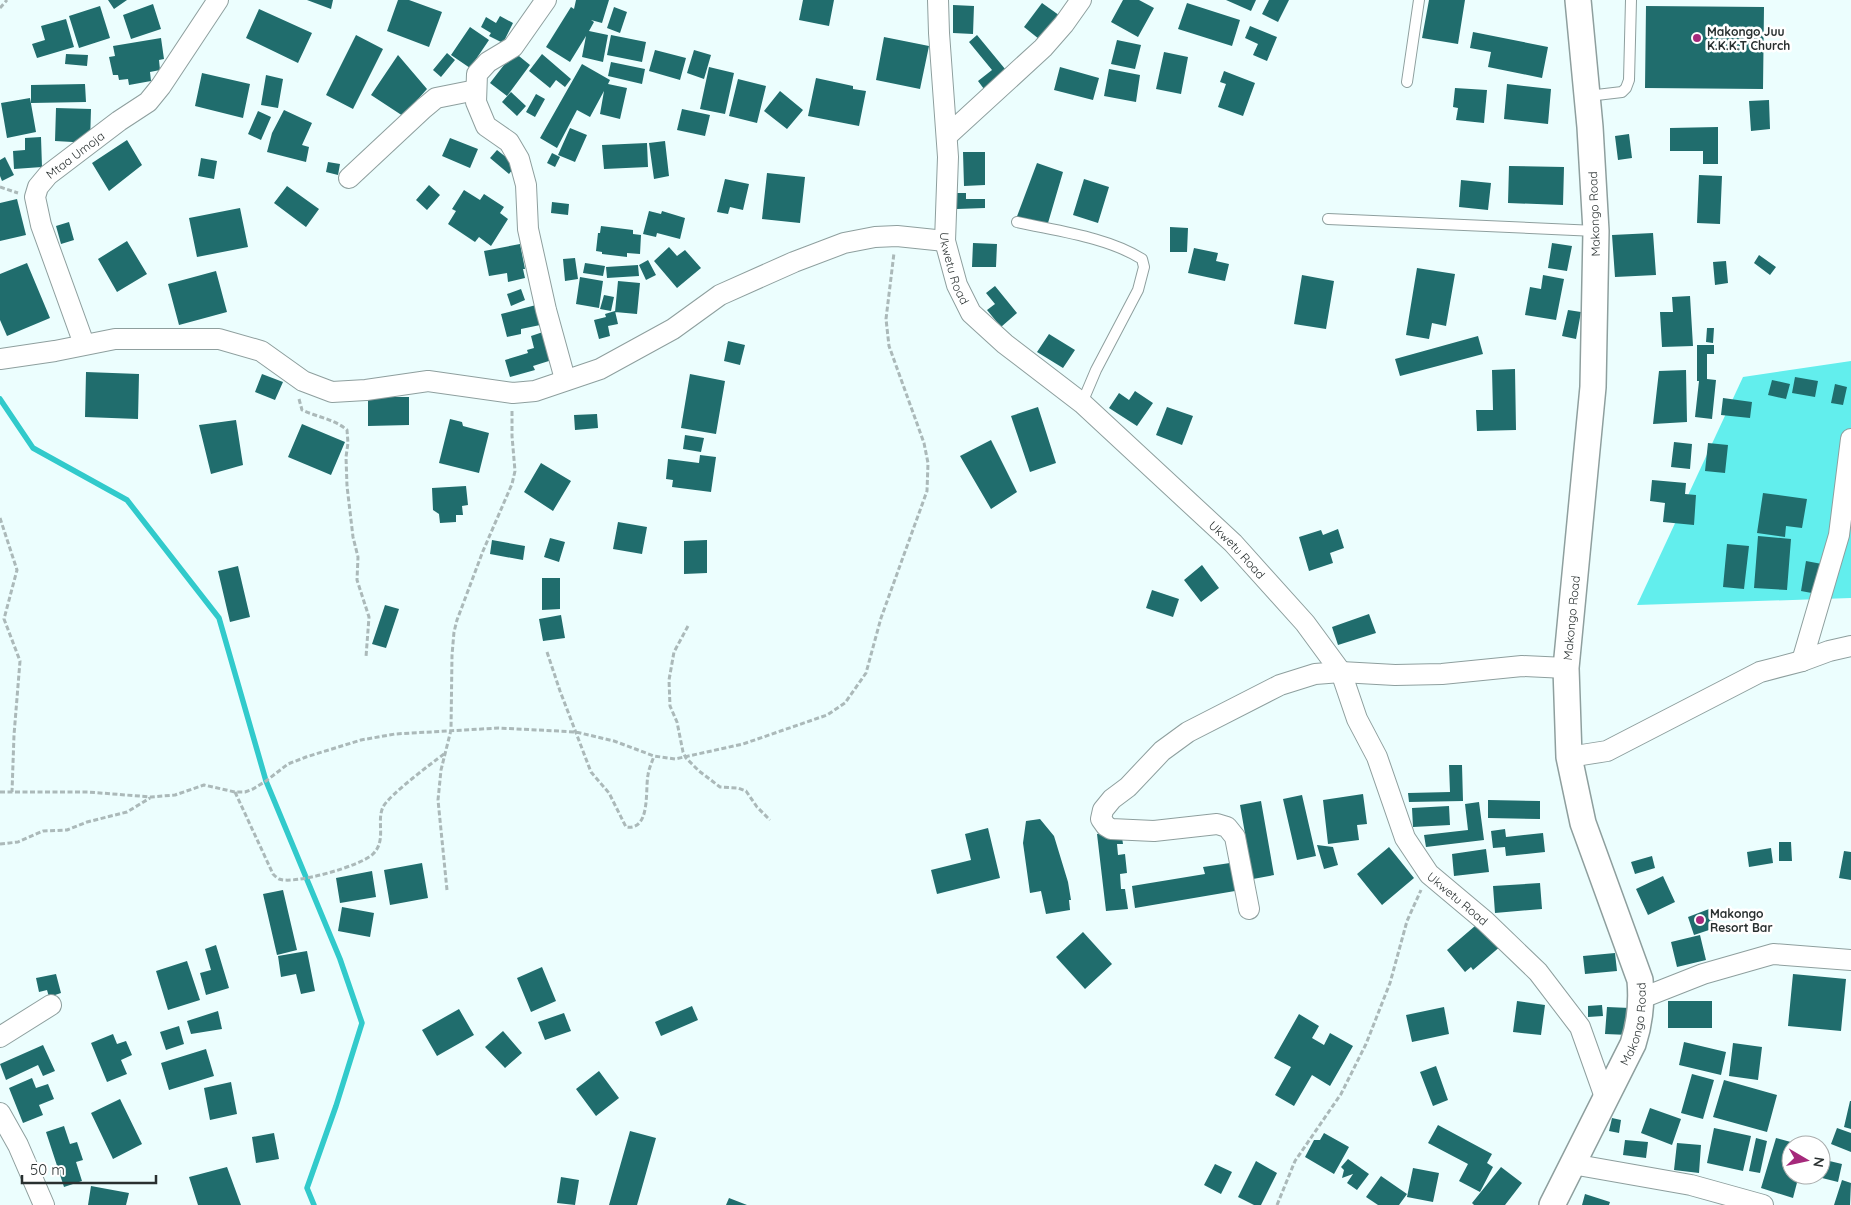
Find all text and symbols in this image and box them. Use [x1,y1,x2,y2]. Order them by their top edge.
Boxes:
place label: Makongo Juu K.K.K.T Church [1707,24,1790,53]
marker: Makongo Juu K.K.K.T Church [1691,32,1703,44]
street label: Mtaa Umoja [43,128,107,181]
street label: Makongo Road [1585,171,1603,257]
street label: Ukwetu Road [938,232,973,307]
street label: Ukwetu Road [1206,517,1269,582]
street label: Makongo Road [1559,575,1582,661]
street label: Ukwetu Road [1424,868,1491,928]
place label: Makongo Resort Bar [1710,906,1773,935]
marker: Makongo Resort Bar [1694,914,1706,926]
street label: Makongo Road [1616,982,1648,1068]
north arrow [1781,1135,1831,1185]
scale bar [22,1152,156,1184]
text: N [1809,1156,1829,1169]
text: 50 m [30,1160,65,1179]

